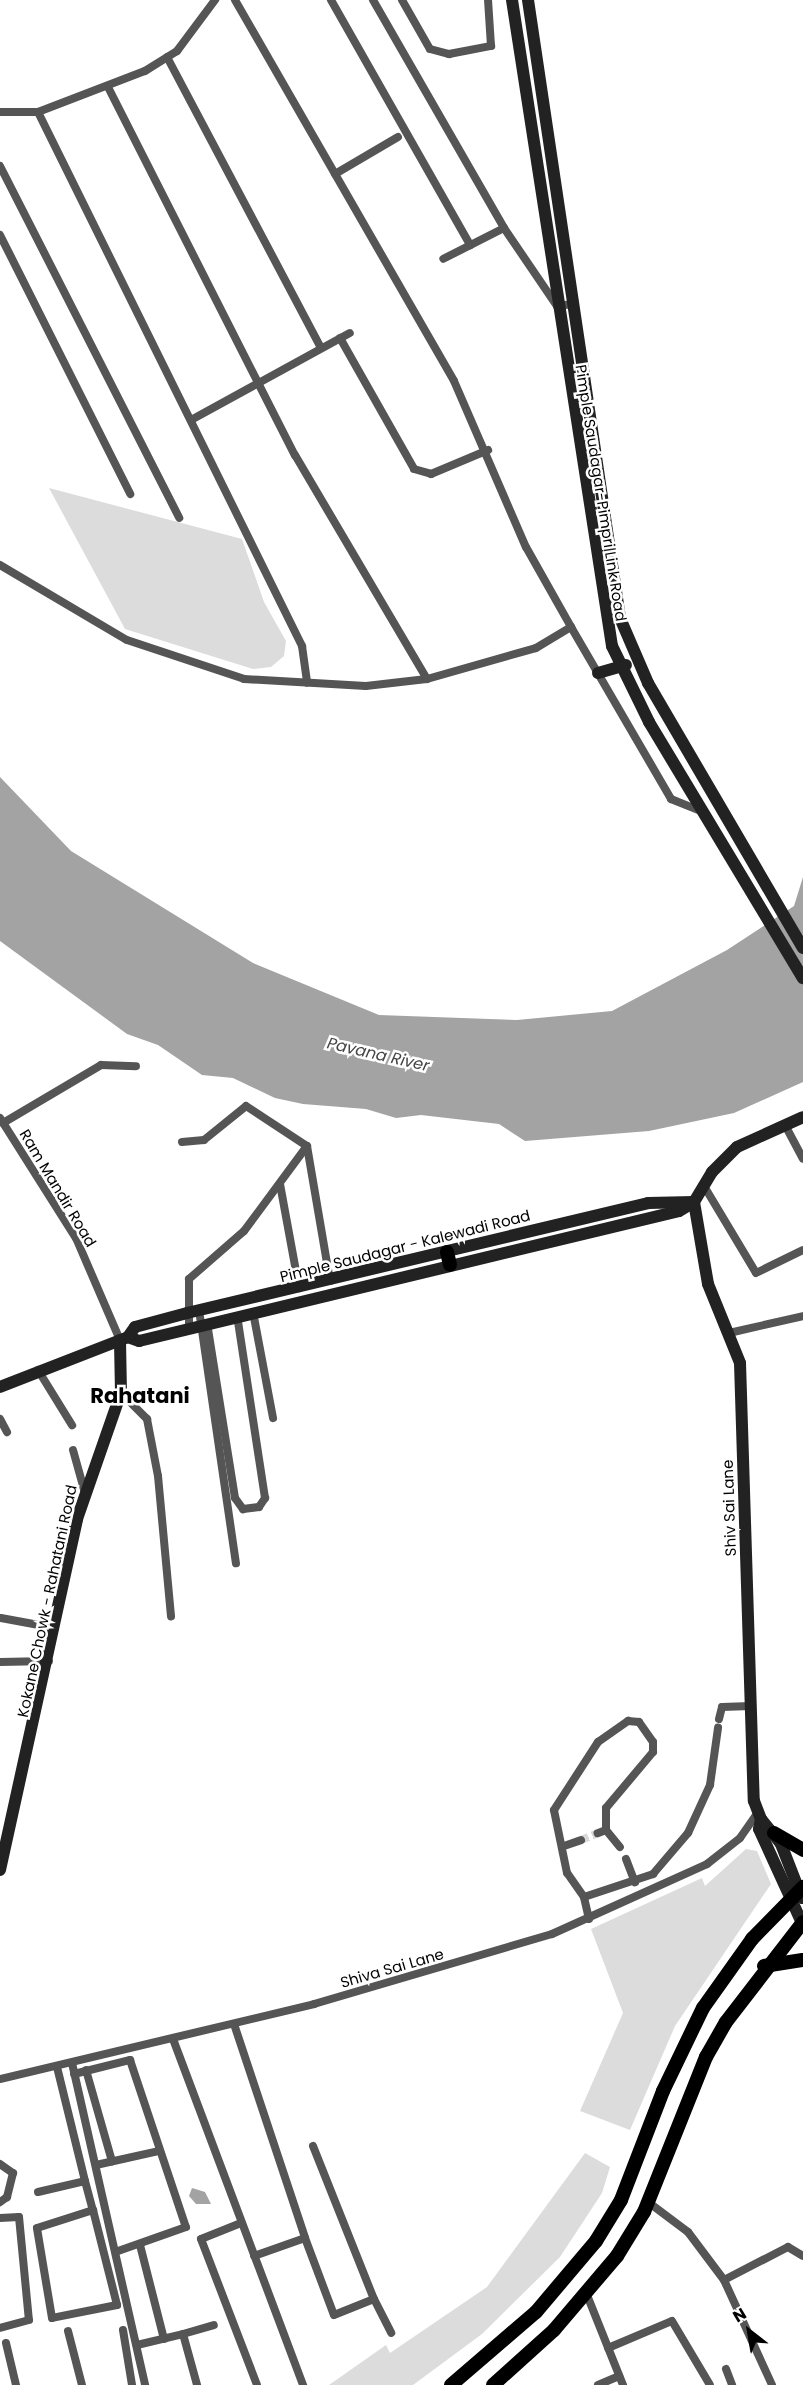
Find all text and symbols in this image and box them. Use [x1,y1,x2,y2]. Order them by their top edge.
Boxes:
street label: Pimple Saudagar-Pimpri Link Road [572,363,630,623]
water label: Pavana River [325,1034,431,1076]
street label: Ram Mandir Road [16,1126,100,1250]
street label: Pimple Saudagar - Kalewadi Road [278,1206,532,1286]
district label: Rahatani [90,1383,190,1409]
street label: Shiv Sai Lane [718,1459,740,1557]
street label: Kokane Chowk - Rahatani Road [14,1483,80,1719]
street label: Shiva Sai Lane [338,1945,446,1991]
north arrow [719,2301,779,2361]
text: N [728,2302,751,2328]

